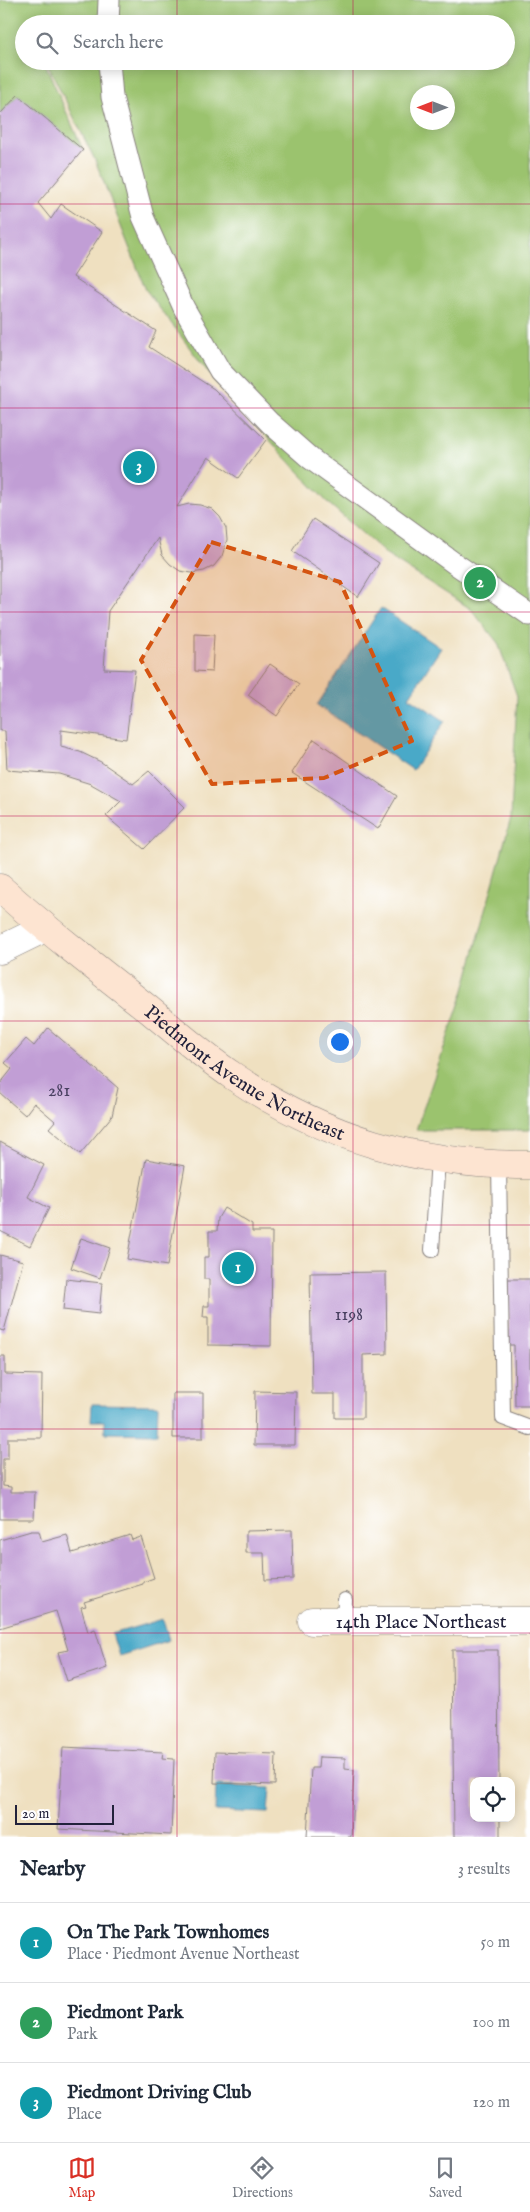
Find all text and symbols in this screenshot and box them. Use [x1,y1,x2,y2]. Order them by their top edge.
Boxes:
search box [15,15,515,70]
icon: search [33,29,61,57]
text: Search here [73,31,164,55]
north arrow [410,85,455,130]
pin: 3 [123,448,155,486]
pin: 2 [464,564,496,602]
street label: Piedmont Avenue Northeast [139,1000,348,1147]
your location [327,1029,353,1055]
house number: 281 [48,1080,70,1103]
pin: 1 [222,1249,254,1287]
house number: 1198 [335,1304,363,1327]
street label: 14th Place Northeast [335,1610,507,1635]
map controls [470,1777,515,1822]
button: locate [470,1777,515,1822]
scale bar [15,1802,114,1825]
text: 20 m [22,1805,49,1823]
text: Nearby [20,1856,85,1883]
text: 3 results [458,1860,510,1880]
text: On The Park Townhomes [67,1921,269,1945]
text: 1 [33,1933,39,1953]
text: 50 m [481,1933,510,1953]
text: Place · Piedmont Avenue Northeast [67,1945,300,1965]
text: Piedmont Park [67,2001,184,2025]
text: 2 [32,2013,40,2033]
text: 100 m [473,2013,510,2033]
text: Park [67,2025,97,2045]
text: Piedmont Driving Club [67,2081,251,2105]
text: 3 [33,2093,39,2113]
text: 120 m [473,2093,510,2113]
text: Place [67,2105,102,2125]
tab: Map [68,2154,96,2202]
tab: Directions [232,2154,293,2202]
tab: Saved [429,2154,462,2202]

